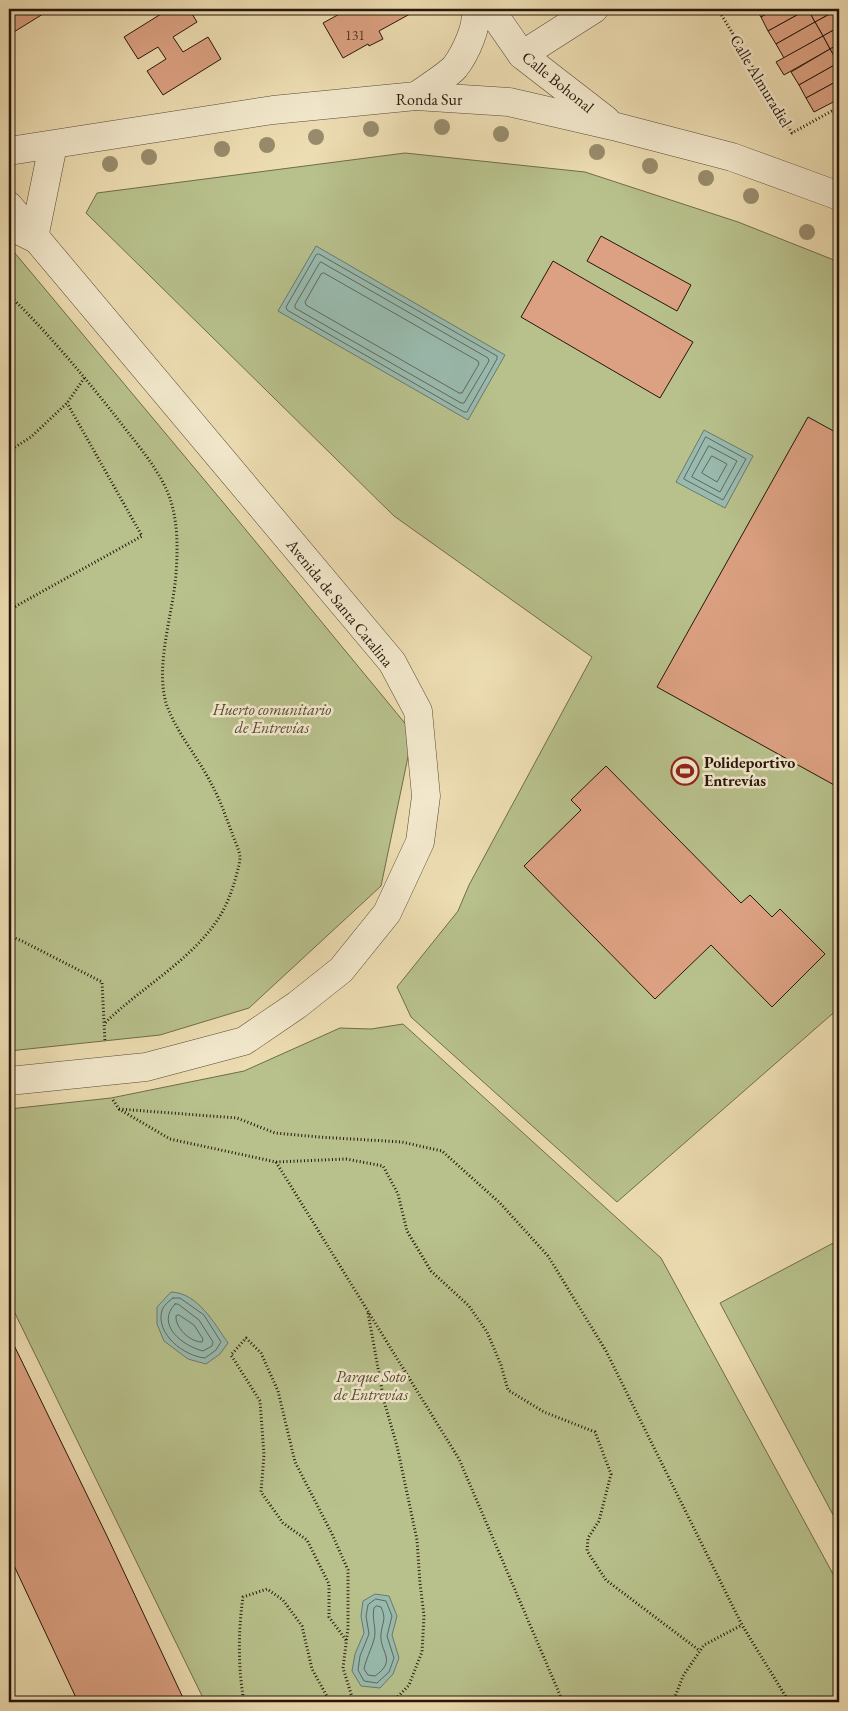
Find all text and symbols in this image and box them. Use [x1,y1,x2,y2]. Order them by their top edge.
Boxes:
house number: 131 [345,26,365,44]
street label: Calle Almuradiel [725,31,797,131]
street label: Calle Bohonal [518,47,598,118]
street label: Ronda Sur [396,89,463,110]
street label: Avenida de Santa Catalina [281,534,399,672]
park label: Huerto comunitario de Entrevías [212,699,331,738]
place label: Polideportivo Entrevías [704,752,795,791]
sports icon: Polideportivo Entrevías [670,756,700,786]
park label: Parque Soto de Entrevías [334,1366,409,1405]

